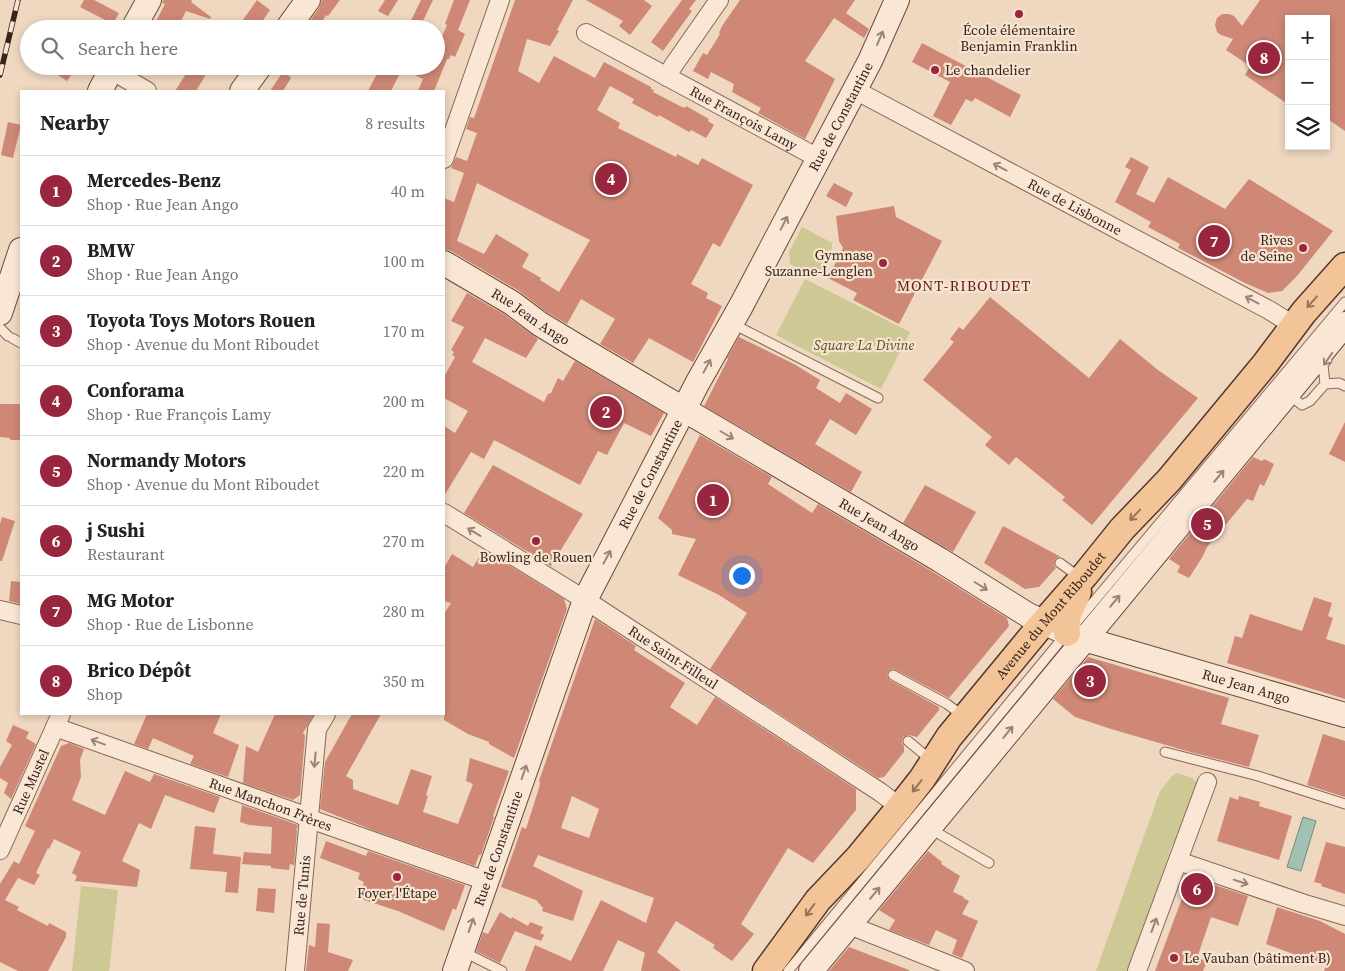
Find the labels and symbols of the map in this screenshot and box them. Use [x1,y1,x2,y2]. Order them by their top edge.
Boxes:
marker: École élémentaire Benjamin Franklin [1013,8,1025,20]
place label: École élémentaire Benjamin Franklin [960,20,1078,56]
one-way arrow [875,31,885,46]
pin: 8 [1248,39,1280,77]
street label: Rue de Constantine [804,58,878,175]
place label: Le chandelier [945,60,1031,80]
marker: Le chandelier [929,64,941,76]
street label: Rue François Lamy [686,81,802,155]
pin: 4 [595,160,627,198]
one-way arrow [993,162,1008,171]
street label: Rue de Lisbonne [1024,174,1126,240]
one-way arrow [779,216,789,231]
pin: 7 [1198,222,1230,260]
place label: Rives de Seine [1241,230,1293,266]
marker: Rives de Seine [1297,242,1309,254]
place label: Gymnase Suzanne-Lenglen [765,245,874,281]
marker: Gymnase Suzanne-Lenglen [877,257,889,269]
district label: MONT-RIBOUDET [897,275,1031,296]
street label: Rue Jean Ango [488,283,574,350]
one-way arrow [1244,295,1259,305]
one-way arrow [1306,296,1318,309]
park label: Square La Divine [814,335,914,355]
one-way arrow [1323,352,1334,366]
one-way arrow [702,359,712,374]
pin: 2 [590,393,622,431]
street label: Rue de Constantine [614,416,687,532]
one-way arrow [719,430,733,440]
one-way arrow [1213,470,1225,483]
pin: 1 [697,481,729,519]
street label: Rue Jean Ango [835,493,924,556]
pin: 5 [1191,505,1223,543]
one-way arrow [1129,509,1141,522]
one-way arrow [467,527,481,537]
marker: Bowling de Rouen [530,535,542,547]
place label: Bowling de Rouen [480,547,593,567]
street label: Avenue du Mont Riboudet [991,547,1110,683]
one-way arrow [602,549,612,564]
your location [729,563,755,589]
one-way arrow [974,581,988,591]
one-way arrow [1110,595,1121,608]
street label: Rue Saint-Filleul [625,621,722,694]
pin: 3 [1074,662,1106,700]
street label: Rue Jean Ango [1200,664,1293,709]
one-way arrow [1002,726,1013,739]
one-way arrow [91,737,107,746]
street label: Rue Mustel [7,746,54,817]
one-way arrow [310,752,319,768]
one-way arrow [520,764,530,780]
street label: Rue Manchon Frères [206,773,335,836]
one-way arrow [911,779,922,792]
street label: Rue de Constantine [468,788,527,909]
street label: Rue de Tunis [288,854,315,936]
pin: 6 [1181,870,1213,908]
marker: Foyer l'Étape [391,871,403,883]
one-way arrow [1232,877,1248,887]
place label: Foyer l'Étape [357,883,437,903]
one-way arrow [870,886,881,899]
one-way arrow [805,902,816,916]
one-way arrow [467,918,476,933]
one-way arrow [1150,918,1159,933]
place label: Le Vauban (bâtiment B) [1184,948,1331,968]
marker: Le Vauban (bâtiment B) [1168,952,1180,964]

